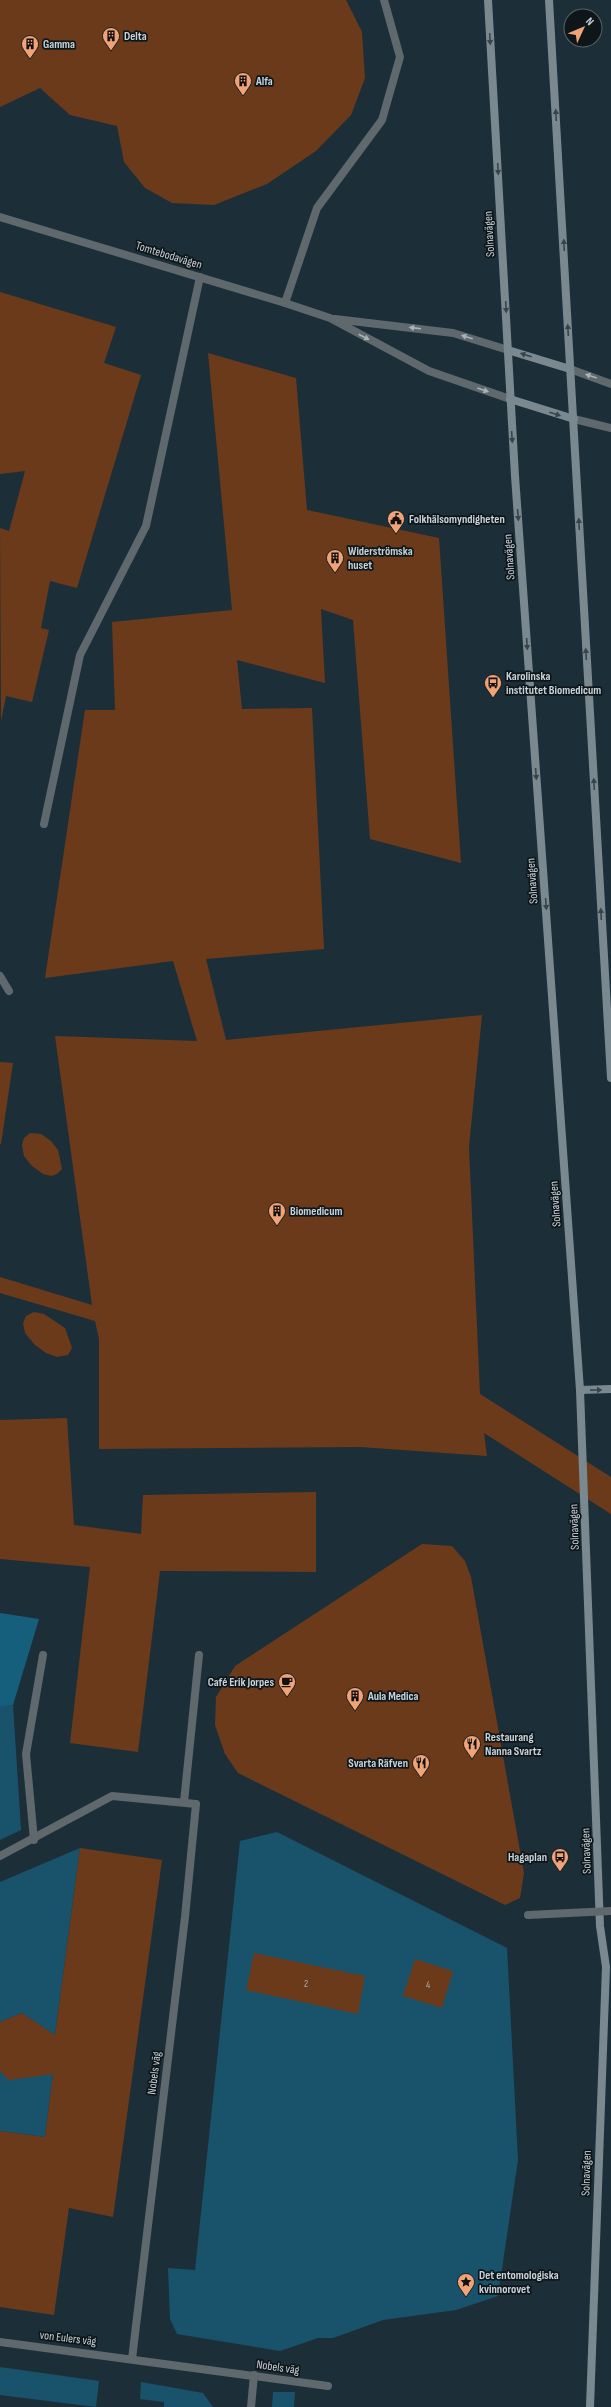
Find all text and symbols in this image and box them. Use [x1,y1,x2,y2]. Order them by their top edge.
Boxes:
north arrow [563,8,603,48]
text: N [583,15,597,28]
building icon: Delta [101,26,121,51]
place label: Delta [124,29,147,44]
one-way arrow [487,33,494,45]
building icon: Gamma [20,34,40,59]
place label: Gamma [43,37,75,52]
building icon: Alfa [233,71,253,96]
place label: Alfa [255,74,273,89]
one-way arrow [553,109,560,121]
one-way arrow [494,163,501,175]
street label: Solnavägen [481,211,498,257]
street label: Tomtebodavägen [134,238,204,273]
one-way arrow [560,239,567,251]
one-way arrow [502,301,509,313]
one-way arrow [565,324,572,336]
one-way arrow [409,325,421,332]
one-way arrow [359,333,370,340]
one-way arrow [461,334,473,340]
one-way arrow [519,352,531,358]
one-way arrow [584,373,596,379]
one-way arrow [477,387,489,393]
one-way arrow [549,411,561,417]
one-way arrow [509,431,516,444]
public building icon: Folkhälsomyndigheten [386,509,406,534]
one-way arrow [514,509,521,521]
place label: Folkhälsomyndigheten [409,512,505,527]
one-way arrow [576,517,582,530]
street label: Solnavägen [500,534,519,580]
place label: Widerströmska huset [348,544,413,573]
building icon: Widerströmska huset [325,548,345,573]
one-way arrow [523,638,530,650]
one-way arrow [583,648,590,660]
place label: Karolinska institutet Biomedicum [506,669,601,698]
bus stop icon: Karolinska institutet Biomedicum [483,673,503,698]
one-way arrow [533,768,540,780]
one-way arrow [590,778,597,790]
street label: Solnavägen [523,858,542,904]
one-way arrow [542,898,549,910]
one-way arrow [598,908,605,920]
street label: Solnavägen [546,1181,565,1227]
building icon: Biomedicum [267,1201,287,1226]
place label: Biomedicum [290,1204,342,1219]
one-way arrow [590,1386,602,1393]
street label: Solnavägen [566,1504,583,1550]
cafe icon: Café Erik Jorpes [277,1672,297,1697]
place label: Café Erik Jorpes [208,1675,274,1690]
building icon: Aula Medica [345,1686,365,1711]
place label: Aula Medica [367,1689,418,1704]
place label: Restaurang Nanna Svartz [485,1730,542,1759]
restaurant icon: Restaurang Nanna Svartz [462,1734,482,1759]
restaurant icon: Svarta Räfven [411,1753,431,1778]
place label: Svarta Räfven [348,1756,408,1771]
street label: Solnavägen [578,1828,595,1874]
bus stop icon: Hagaplan [550,1847,570,1872]
place label: Hagaplan [508,1850,547,1865]
house number: 2 [304,1978,308,1990]
house number: 4 [426,1979,430,1991]
street label: Nobels väg [144,2050,165,2095]
street label: Solnavägen [578,2150,595,2196]
place label: Det entomologiska kvinnorovet [479,2268,559,2297]
place icon: Det entomologiska kvinnorovet [456,2272,476,2297]
street label: von Eulers väg [39,2328,97,2349]
street label: Nobels väg [255,2357,301,2378]

